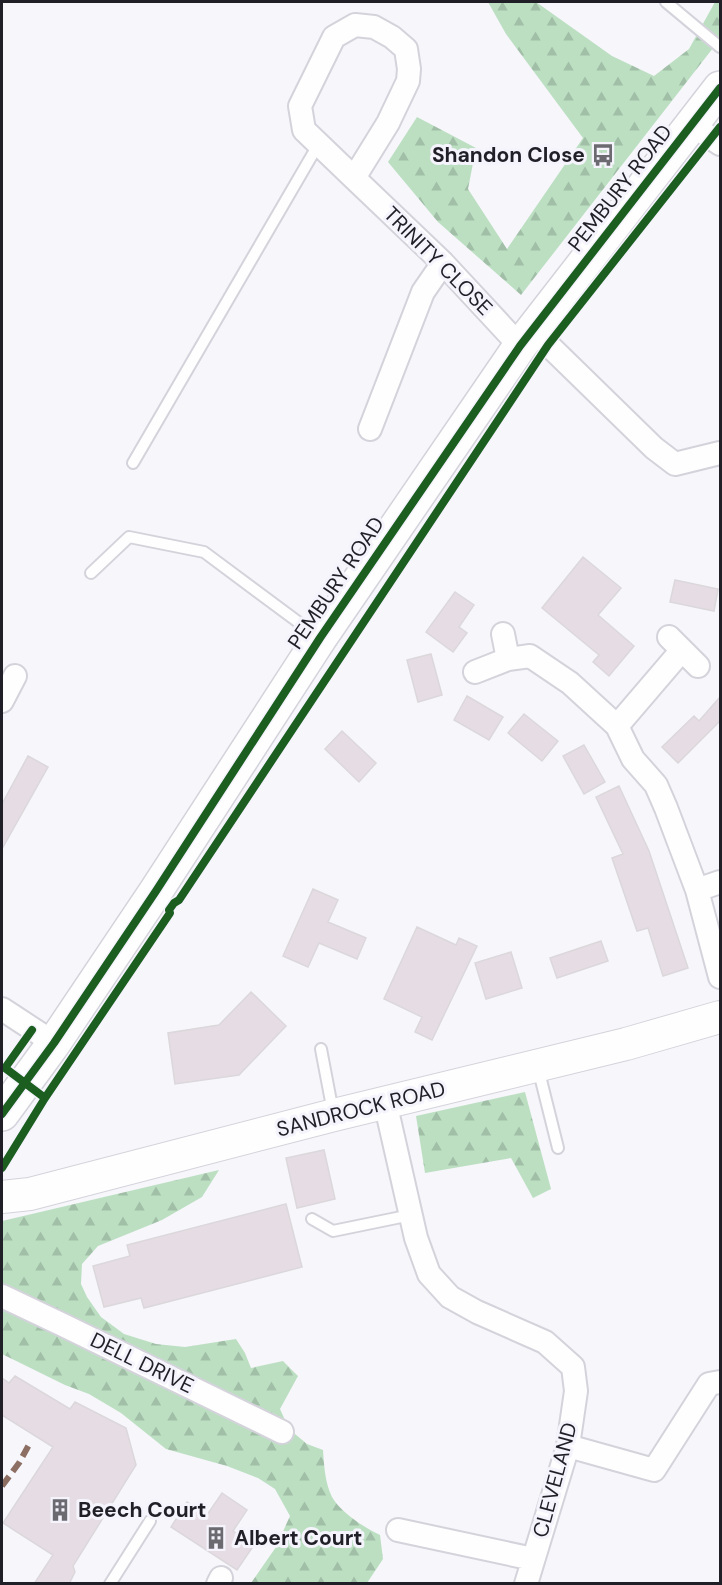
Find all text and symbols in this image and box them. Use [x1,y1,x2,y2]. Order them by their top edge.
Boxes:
street label: PEMBURY ROAD [562,119,678,257]
place label: Shandon Close [432,141,585,169]
bus stop icon: Shandon Close [590,142,616,168]
street label: TRINITY CLOSE [377,200,499,322]
street label: PEMBURY ROAD [281,511,391,655]
street label: SANDROCK ROAD [274,1075,448,1143]
street label: DELL DRIVE [86,1326,198,1400]
street label: CLEVELAND [526,1419,584,1541]
place label: Beech Court [78,1496,206,1524]
building icon: Beech Court [47,1497,73,1523]
place label: Albert Court [234,1524,362,1552]
building icon: Albert Court [203,1525,229,1551]

